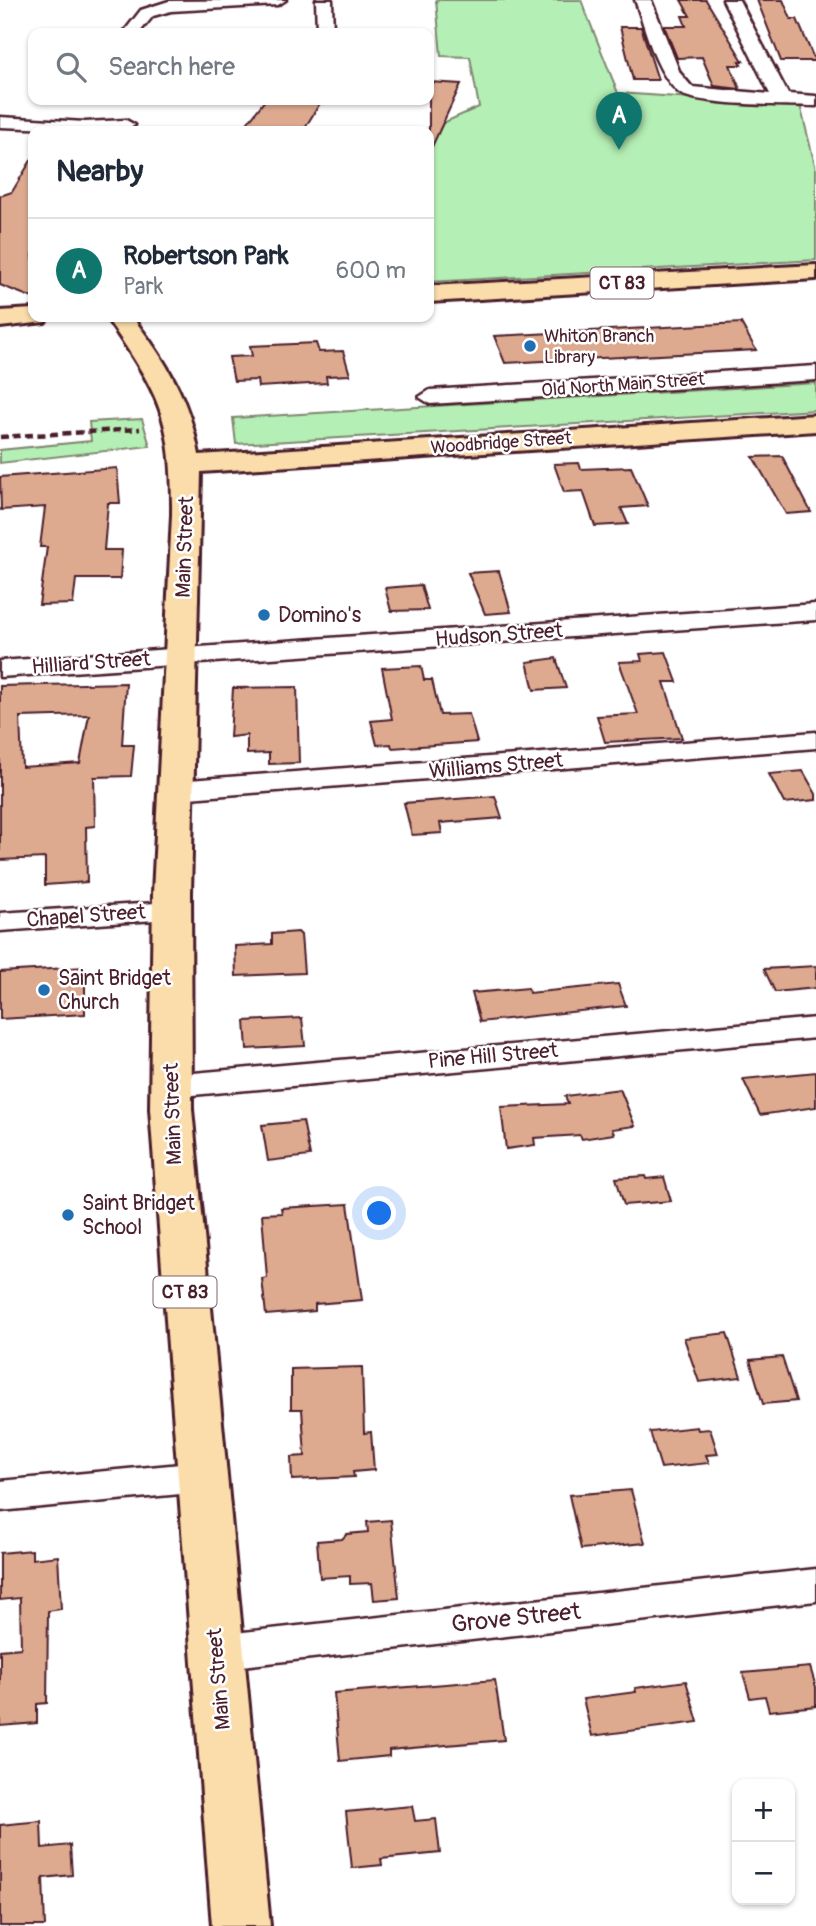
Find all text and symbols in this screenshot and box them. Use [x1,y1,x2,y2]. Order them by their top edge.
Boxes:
search box [28,28,434,105]
icon: search [52,48,90,86]
text: Search here [108,51,235,83]
pin: A [596,92,642,150]
text: Nearby [56,153,143,190]
text: Robertson Park [123,240,289,272]
text: A [72,256,86,285]
text: 600 m [336,256,406,285]
road number: CT 83 [590,268,654,298]
text: Park [123,272,163,301]
place label: Whiton Branch Library [544,325,654,369]
marker: Whiton Branch Library [522,338,538,354]
street label: Old North Main Street [541,368,706,402]
street label: Woodbridge Street [430,427,573,459]
street label: Main Street [170,495,200,598]
place label: Domino's [278,602,362,629]
marker: Domino's [256,607,272,623]
street label: Hudson Street [434,617,564,653]
street label: Hilliard Street [31,645,152,681]
street label: Williams Street [428,747,565,785]
street label: Chapel Street [26,898,147,934]
place label: Saint Bridget Church [58,965,171,1016]
marker: Saint Bridget Church [36,982,52,998]
street label: Pine Hill Street [427,1037,560,1075]
street label: Main Street [158,1062,188,1165]
place label: Saint Bridget School [82,1190,195,1241]
your location [362,1196,396,1230]
marker: Saint Bridget School [60,1207,76,1223]
road number: CT 83 [154,1276,216,1308]
street label: Grove Street [450,1597,582,1639]
street label: Main Street [201,1627,237,1731]
map controls [732,1779,795,1905]
button: + [732,1779,795,1842]
button: − [732,1842,795,1905]

